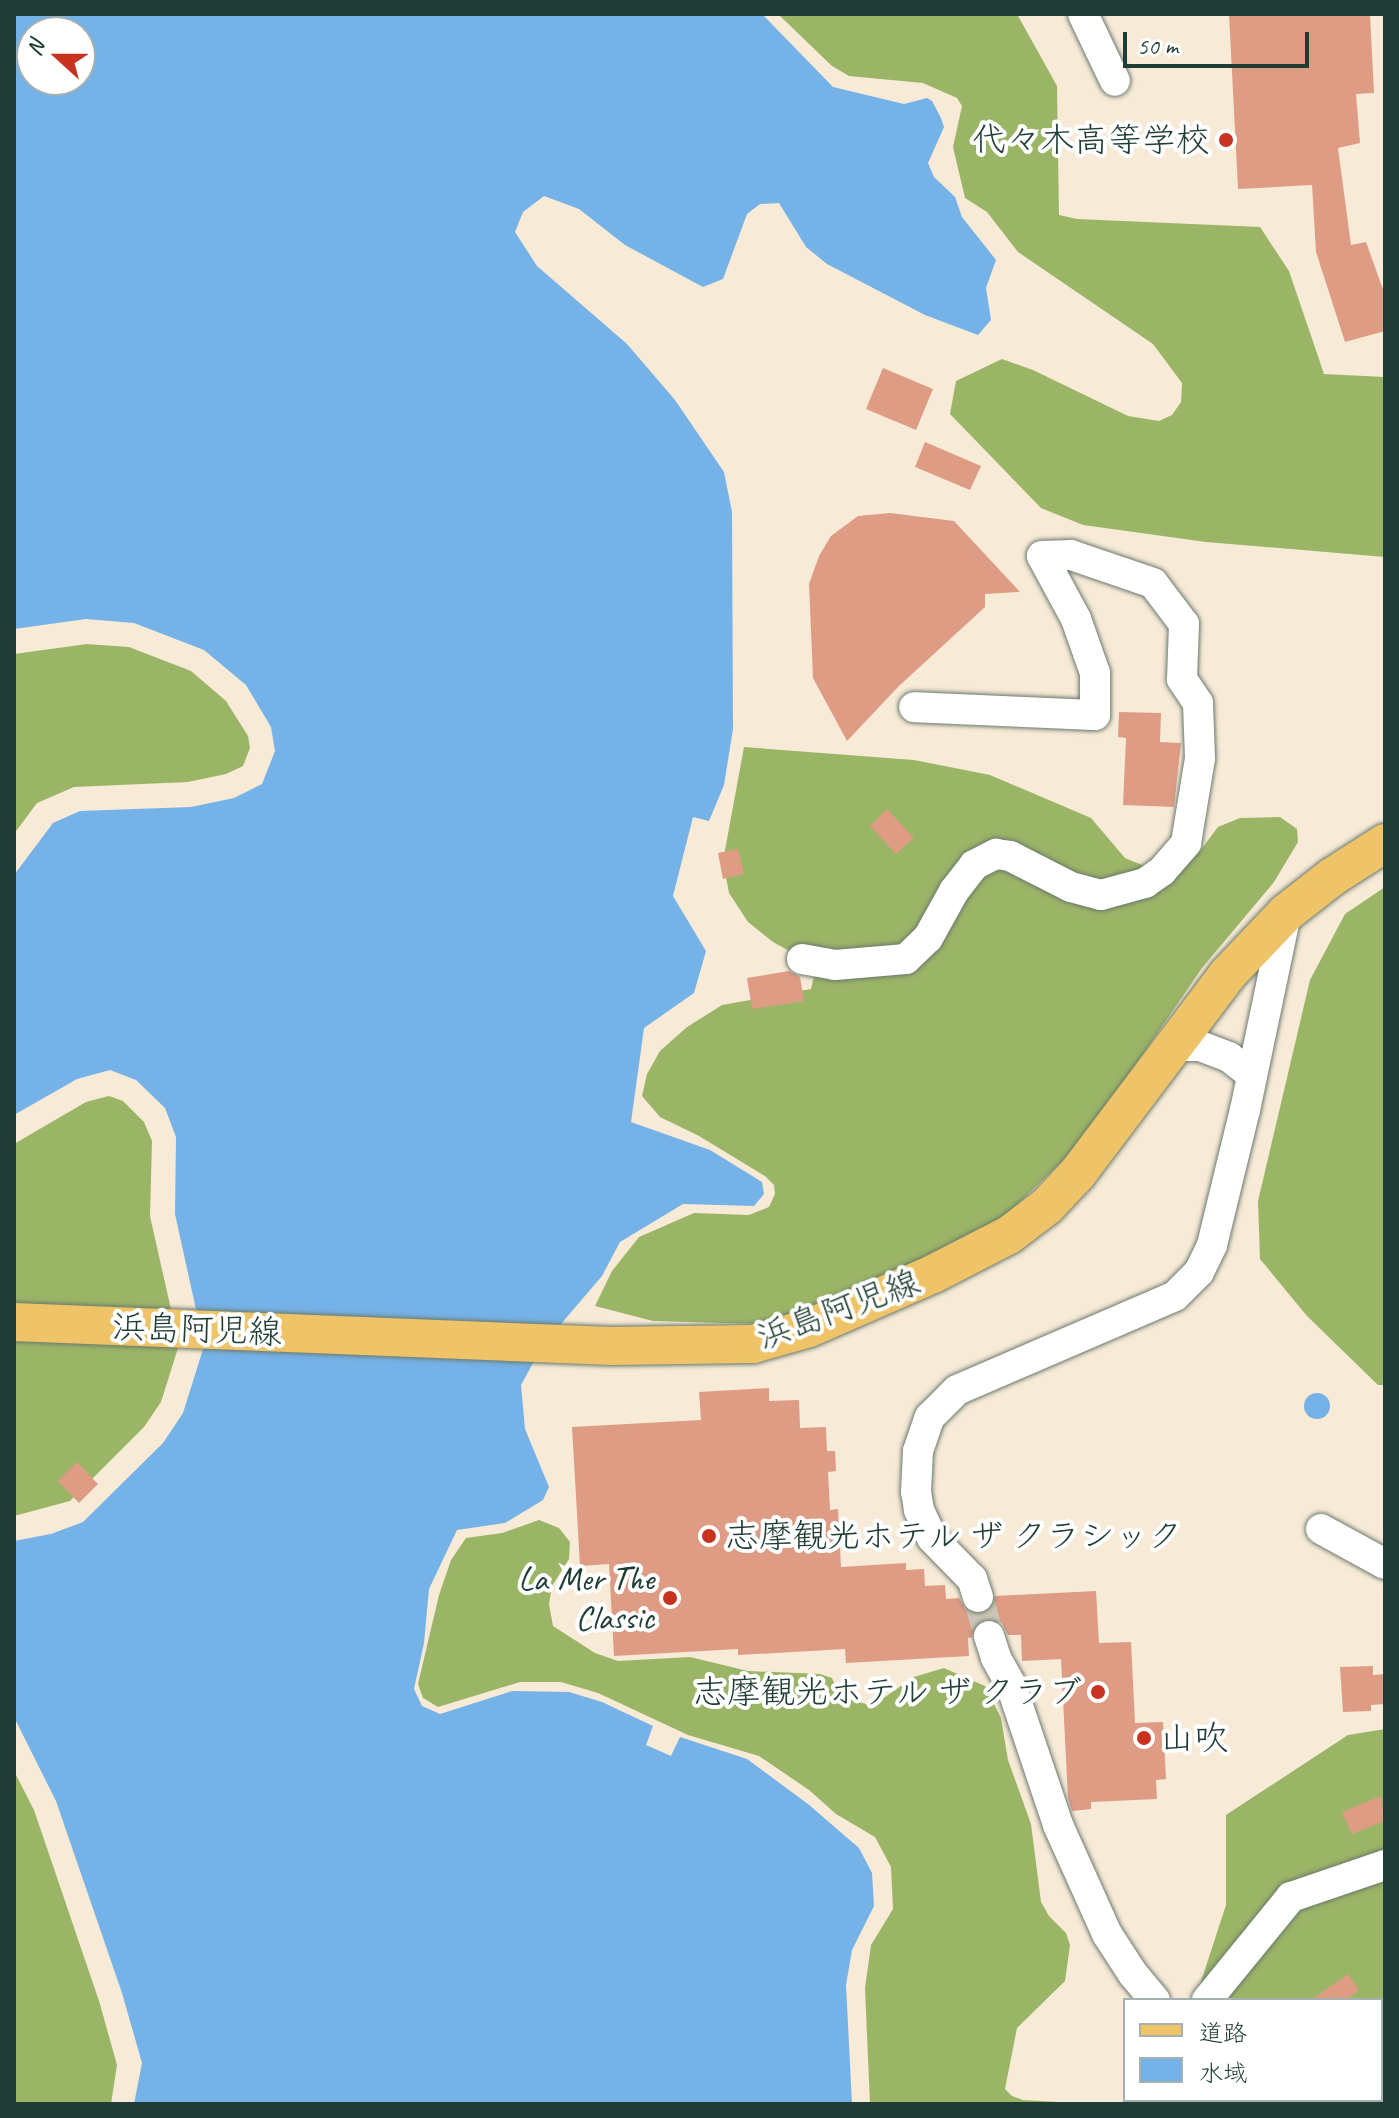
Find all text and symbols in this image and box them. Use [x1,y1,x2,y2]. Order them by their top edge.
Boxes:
north arrow [16,16,96,96]
scale bar [1127,16,1313,66]
text: 50 m [1137,31,1178,61]
text: N [20,37,51,59]
place label: 代々木高等学校 [972,120,1210,160]
marker: 代々木高等学校 [1217,131,1235,149]
street label: 浜島阿児線 [751,1261,925,1357]
street label: 浜島阿児線 [111,1306,283,1352]
place label: 志摩観光ホテル ザ クラシック [725,1516,1183,1556]
marker: 志摩観光ホテル ザ クラシック [700,1527,718,1545]
place label: La Mer The Classic [517,1558,654,1638]
marker: La Mer The Classic [661,1589,679,1607]
place label: 志摩観光ホテル ザ クラブ [692,1672,1082,1712]
marker: 志摩観光ホテル ザ クラブ [1089,1683,1107,1701]
place label: 山吹 [1160,1718,1228,1758]
marker: 山吹 [1135,1729,1153,1747]
legend [1123,1998,1383,2102]
text: 道路 [1199,2018,1247,2048]
text: 水域 [1199,2058,1247,2088]

